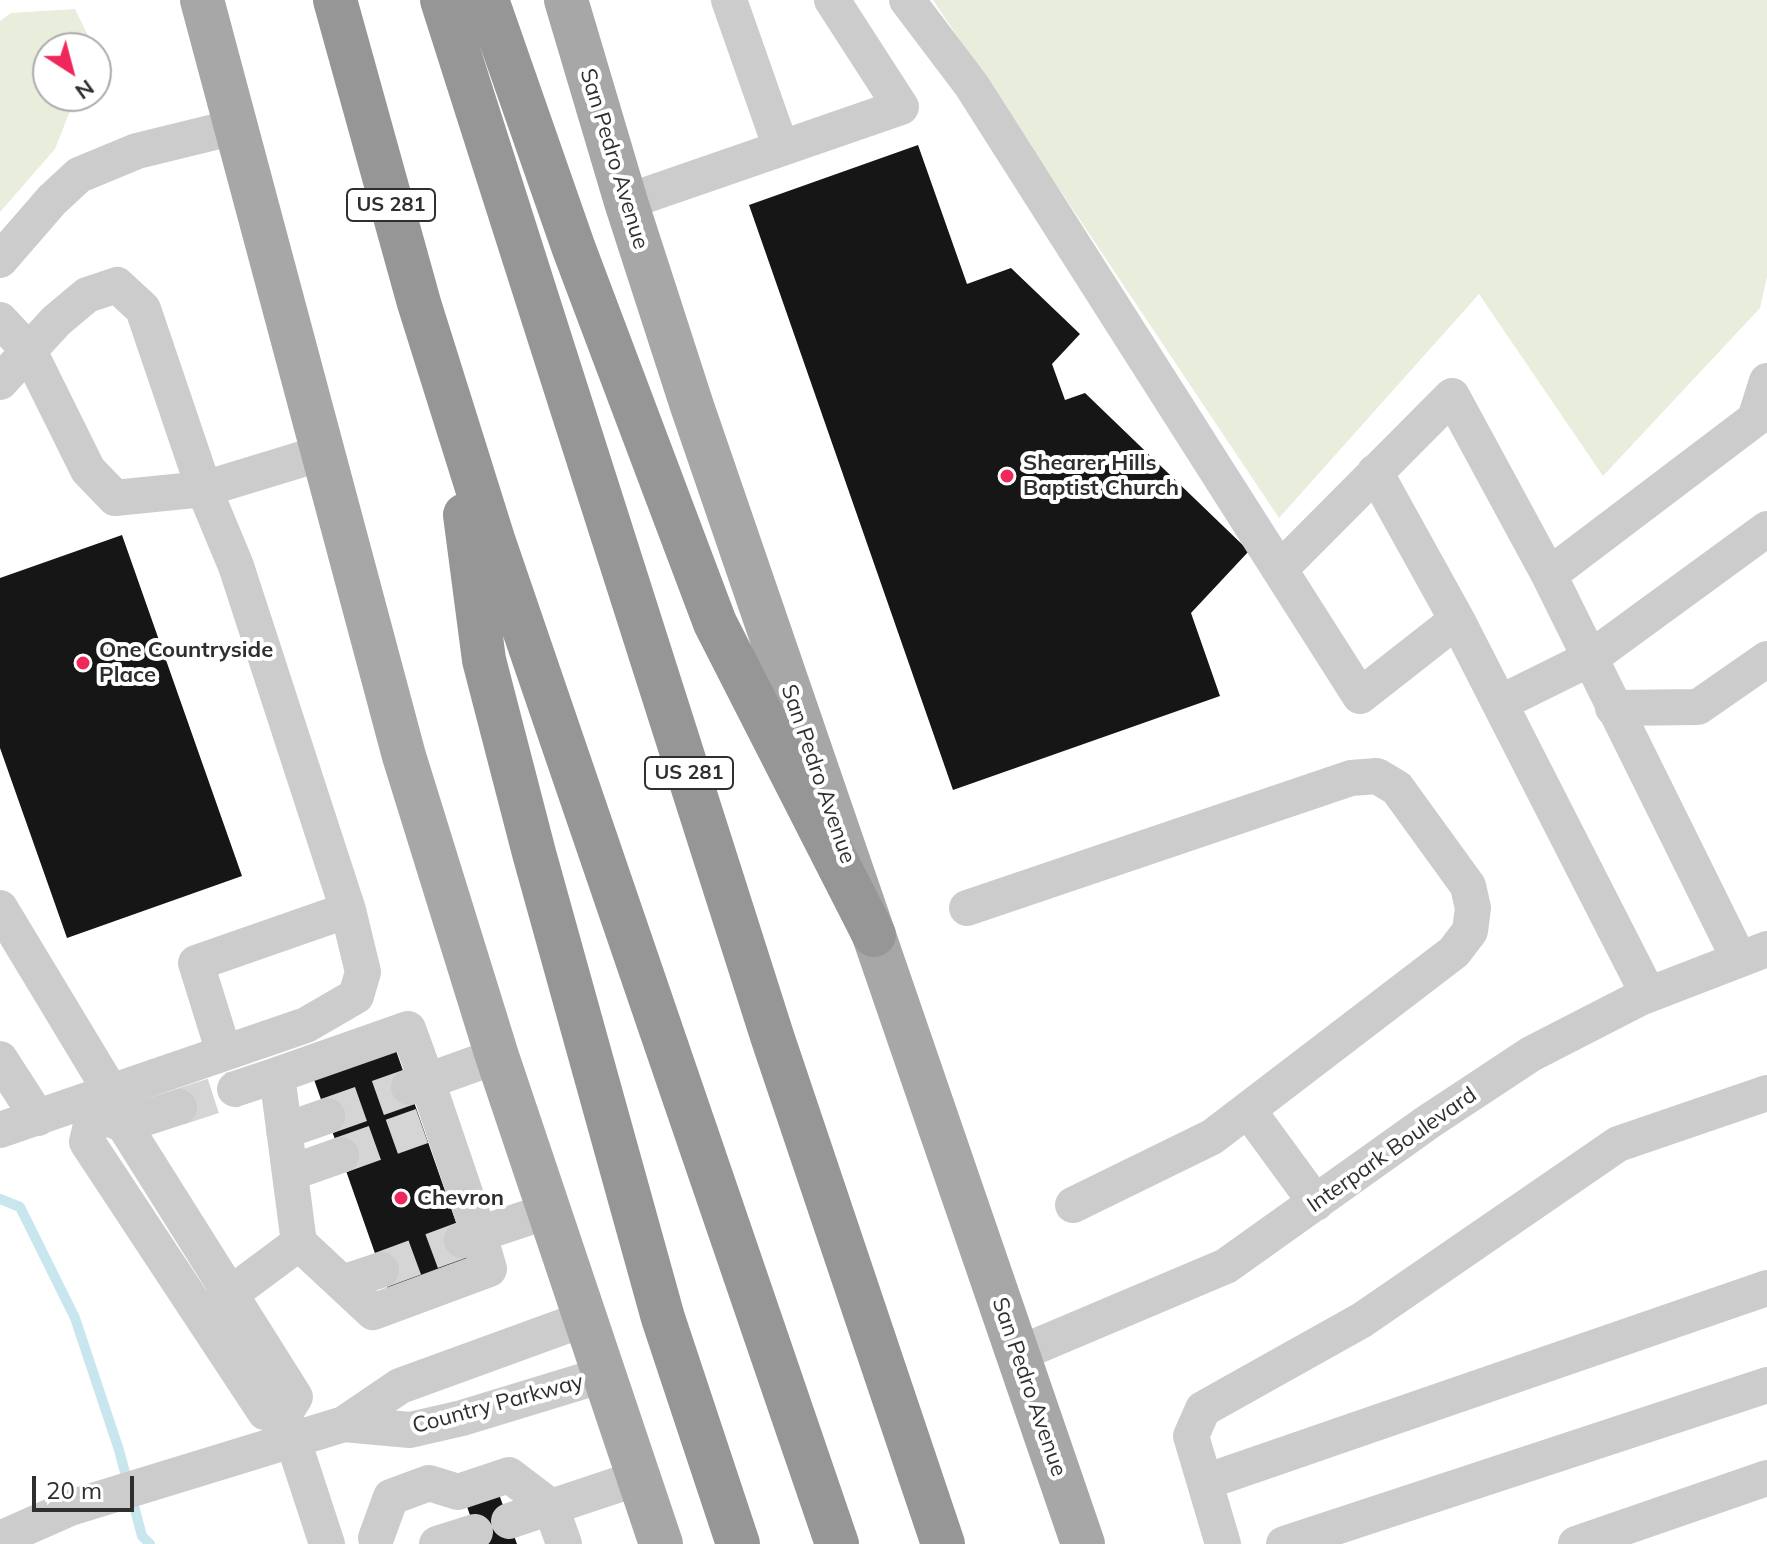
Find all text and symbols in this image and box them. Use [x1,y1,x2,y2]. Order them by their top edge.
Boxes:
north arrow [32,32,112,112]
street label: San Pedro Avenue [574,66,654,252]
text: N [70,74,100,106]
road number: US 281 [347,189,435,221]
place label: Shearer Hills Baptist Church [1023,450,1179,502]
marker: Shearer Hills Baptist Church [998,467,1016,485]
place label: One Countryside Place [99,637,273,688]
marker: One Countryside Place [74,654,92,672]
street label: San Pedro Avenue [775,681,861,867]
road number: US 281 [645,757,733,789]
street label: Interpark Boulevard [1302,1082,1482,1218]
place label: Chevron [417,1185,504,1211]
marker: Chevron [392,1189,410,1207]
street label: San Pedro Avenue [986,1294,1072,1480]
street label: Country Parkway [410,1368,586,1440]
scale bar [36,1460,138,1510]
text: 20 m [46,1475,102,1505]

